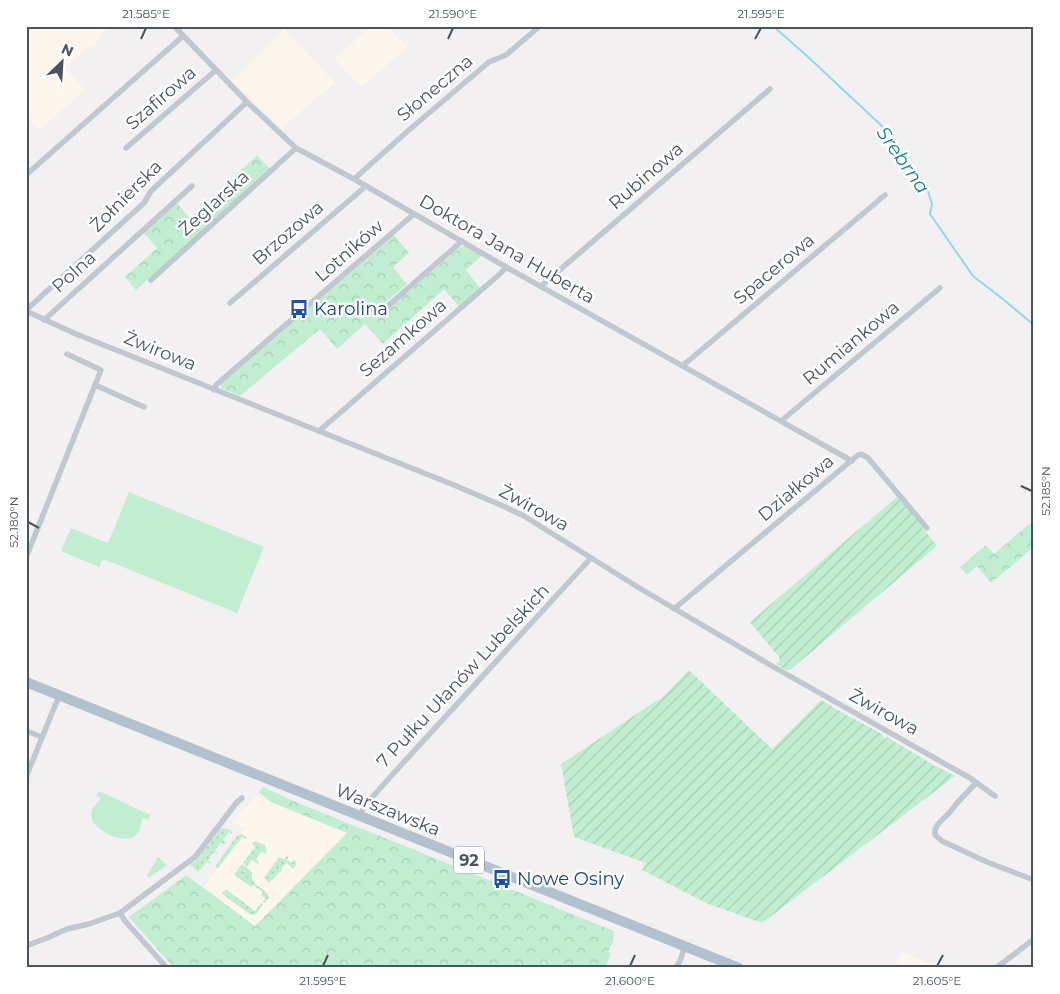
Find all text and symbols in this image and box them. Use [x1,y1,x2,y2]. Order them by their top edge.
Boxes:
text: 21.585°E [122,6,170,21]
text: 21.590°E [429,6,477,21]
text: 21.595°E [737,6,785,21]
north arrow [38,38,88,88]
text: N [59,40,76,61]
street label: Słoneczna [393,50,477,126]
street label: Szafirowa [121,62,201,134]
water label: Srebrna [872,122,934,198]
street label: Rubinowa [604,138,688,214]
street label: Żołnierska [85,155,167,237]
street label: Żeglarska [174,166,254,240]
street label: Doktora Jana Huberta [415,190,599,308]
street label: Brzozowa [248,196,328,270]
street label: Lotników [310,215,388,287]
street label: Spacerowa [729,229,819,309]
street label: Polna [47,247,101,297]
street label: Sezamkowa [355,294,451,382]
street label: Rumiankowa [798,296,904,390]
bus stop icon: Karolina [288,298,310,320]
place label: Karolina [314,298,388,320]
street label: Żwirowa [121,327,199,375]
street label: Działkowa [754,450,838,526]
text: 52.185°N [1038,466,1053,516]
street label: Żwirowa [495,480,573,536]
text: 52.180°N [6,497,21,547]
street label: 7 Pułku Ułanów Lubelskich [372,579,554,773]
street label: Żwirowa [845,684,923,740]
street label: Warszawska [332,779,444,841]
road number: 92 [454,846,484,874]
bus stop icon: Nowe Osiny [491,868,513,890]
place label: Nowe Osiny [517,868,624,890]
text: 21.595°E [299,973,347,988]
text: 21.600°E [605,973,655,988]
text: 21.605°E [913,973,961,988]

